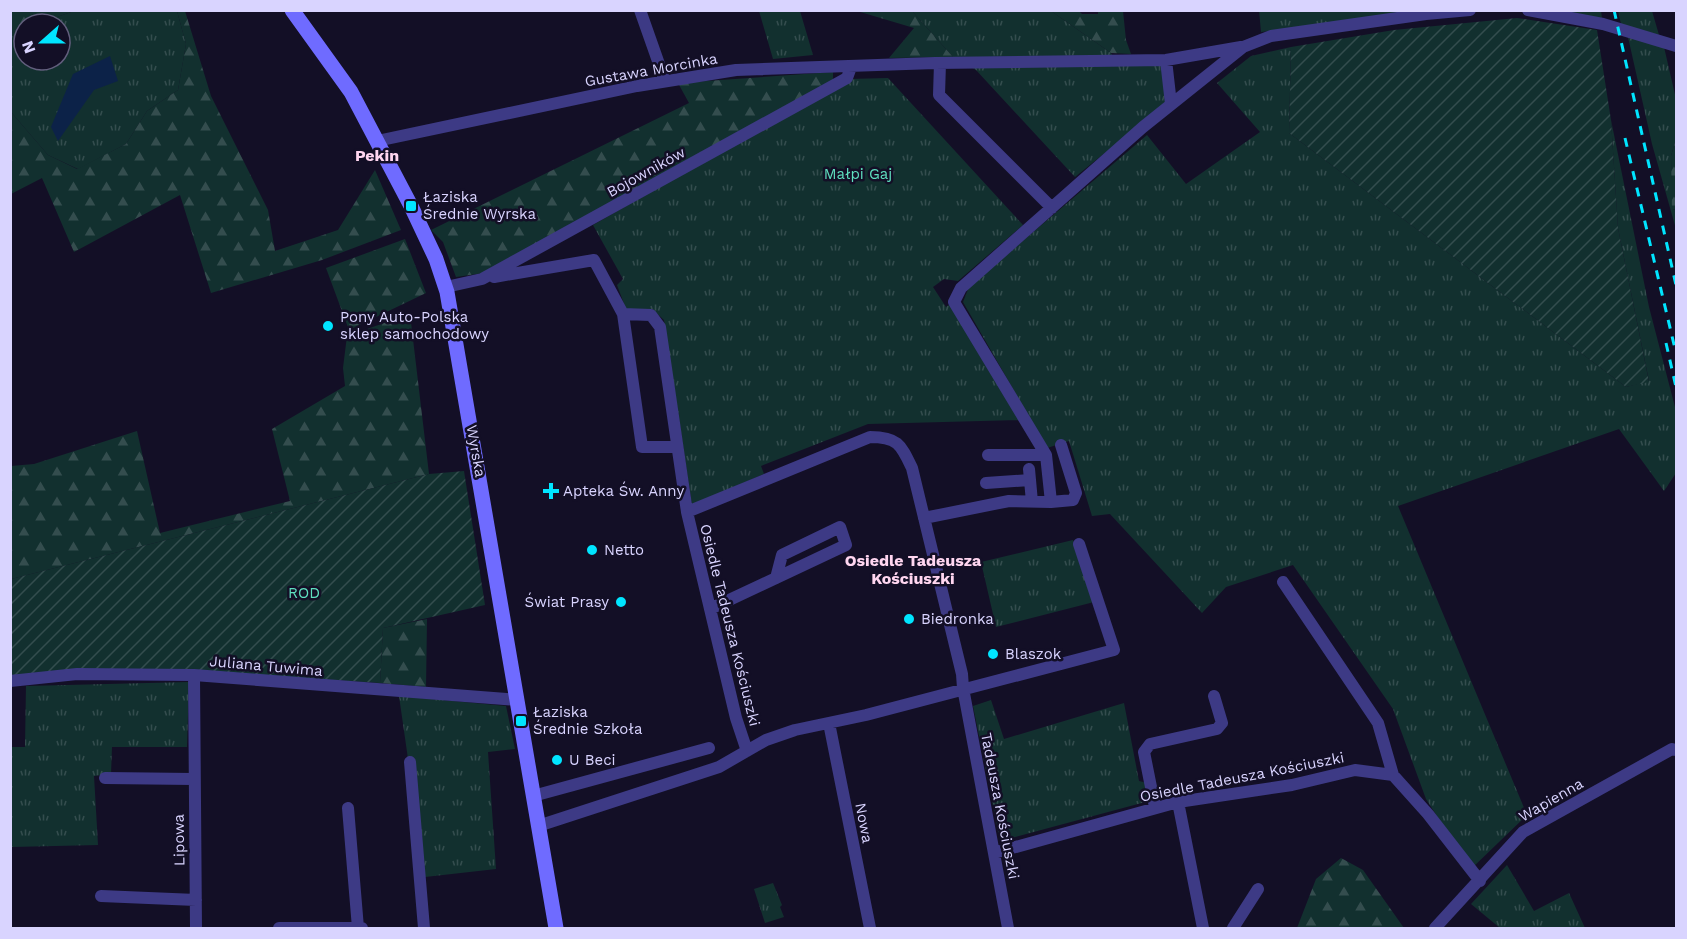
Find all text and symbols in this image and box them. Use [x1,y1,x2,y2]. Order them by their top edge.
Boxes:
north arrow [12,12,72,72]
text: N [17,38,39,56]
street label: Gustawa Morcinka [583,49,719,91]
street label: Bojowników [604,143,689,201]
district label: Pekin [355,146,399,165]
park label: Małpi Gaj [824,165,892,183]
place label: Łaziska Średnie Wyrska [423,188,536,223]
marker: Łaziska Średnie Wyrska [404,199,418,213]
place label: Pony Auto-Polska sklep samochodowy [340,308,489,343]
marker: Pony Auto-Polska sklep samochodowy [321,319,335,333]
street label: Wyrska [463,423,490,479]
place label: Apteka Św. Anny [563,481,684,500]
marker: Apteka Św. Anny [544,484,558,498]
street label: Osiedle Tadeusza Kościuszki [696,522,764,728]
place label: Netto [604,541,644,559]
marker: Netto [585,543,599,557]
district label: Osiedle Tadeusza Kościuszki [845,551,982,588]
park label: ROD [288,584,320,602]
place label: Świat Prasy [525,592,609,611]
marker: Świat Prasy [614,595,628,609]
place label: Biedronka [921,610,994,628]
marker: Biedronka [902,612,916,626]
place label: Blaszok [1005,645,1062,663]
marker: Blaszok [986,647,1000,661]
street label: Juliana Tuwima [209,652,324,680]
place label: Łaziska Średnie Szkoła [533,703,643,738]
marker: Łaziska Średnie Szkoła [514,714,528,728]
street label: Tadeusza Kościuszki [977,731,1023,881]
street label: Osiedle Tadeusza Kościuszki [1138,748,1346,806]
place label: U Beci [569,751,616,769]
marker: U Beci [550,753,564,767]
street label: Wapienna [1516,774,1587,826]
street label: Nowa [851,801,877,845]
street label: Lipowa [170,813,188,866]

